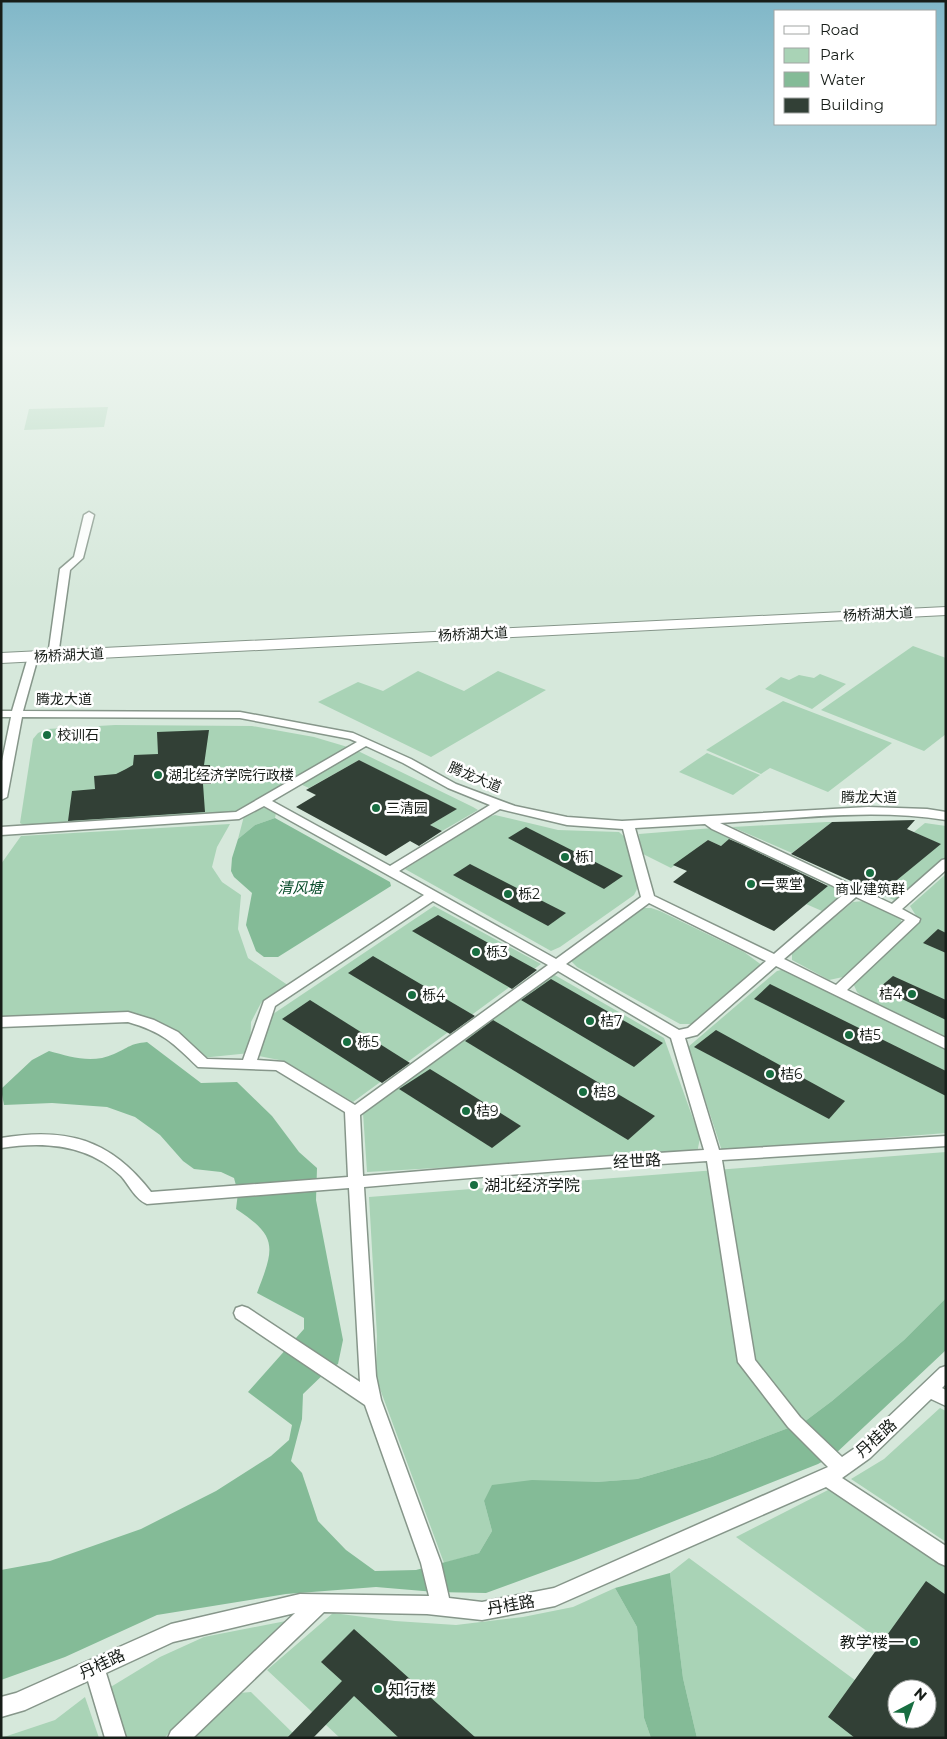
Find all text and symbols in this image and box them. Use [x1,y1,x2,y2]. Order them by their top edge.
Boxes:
legend [774,10,937,125]
text: Road [820,20,859,39]
text: Park [820,45,854,64]
text: Water [820,70,866,89]
text: Building [820,95,884,114]
street label: 杨桥湖大道 [843,603,913,625]
street label: 杨桥湖大道 [438,623,508,645]
street label: 杨桥湖大道 [34,644,104,666]
street label: 腾龙大道 [36,690,92,708]
place label: 校训石 [57,726,99,744]
marker: 校训石 [41,729,53,741]
street label: 腾龙大道 [446,758,504,796]
place label: 湖北经济学院行政楼 [168,766,294,784]
marker: 湖北经济学院行政楼 [152,769,164,781]
street label: 腾龙大道 [841,788,897,806]
place label: 三清园 [386,799,428,817]
marker: 三清园 [370,802,382,814]
place label: 栎1 [575,848,594,866]
marker: 栎1 [559,851,571,863]
marker: 商业建筑群 [864,867,876,879]
place label: 一粟堂 [761,875,803,893]
water label: 清风塘 [277,878,325,897]
marker: 一粟堂 [745,878,757,890]
place label: 商业建筑群 [835,880,905,898]
place label: 栎2 [518,885,540,903]
marker: 栎2 [502,888,514,900]
place label: 栎3 [486,943,508,961]
marker: 栎3 [470,946,482,958]
place label: 桔4 [879,985,903,1003]
place label: 栎4 [422,986,446,1004]
marker: 桔4 [906,988,918,1000]
marker: 栎4 [406,989,418,1001]
place label: 桔7 [600,1012,622,1030]
marker: 桔7 [584,1015,596,1027]
place label: 桔5 [859,1026,881,1044]
marker: 桔5 [843,1029,855,1041]
place label: 栎5 [357,1033,379,1051]
marker: 栎5 [341,1036,353,1048]
place label: 桔6 [780,1065,803,1083]
marker: 桔6 [764,1068,776,1080]
place label: 桔8 [593,1083,616,1101]
marker: 桔8 [577,1086,589,1098]
place label: 桔9 [476,1102,499,1120]
marker: 桔9 [460,1105,472,1117]
street label: 经世路 [613,1150,661,1172]
place label: 湖北经济学院 [484,1176,580,1195]
marker: 湖北经济学院 [468,1179,480,1191]
street label: 丹桂路 [852,1415,900,1461]
street label: 丹桂路 [486,1591,536,1619]
place label: 教学楼一 [840,1633,904,1652]
marker: 教学楼一 [908,1636,920,1648]
street label: 丹桂路 [76,1645,128,1683]
north arrow [887,1679,937,1729]
place label: 知行楼 [388,1680,436,1699]
marker: 知行楼 [372,1683,384,1695]
text: N [910,1684,931,1705]

